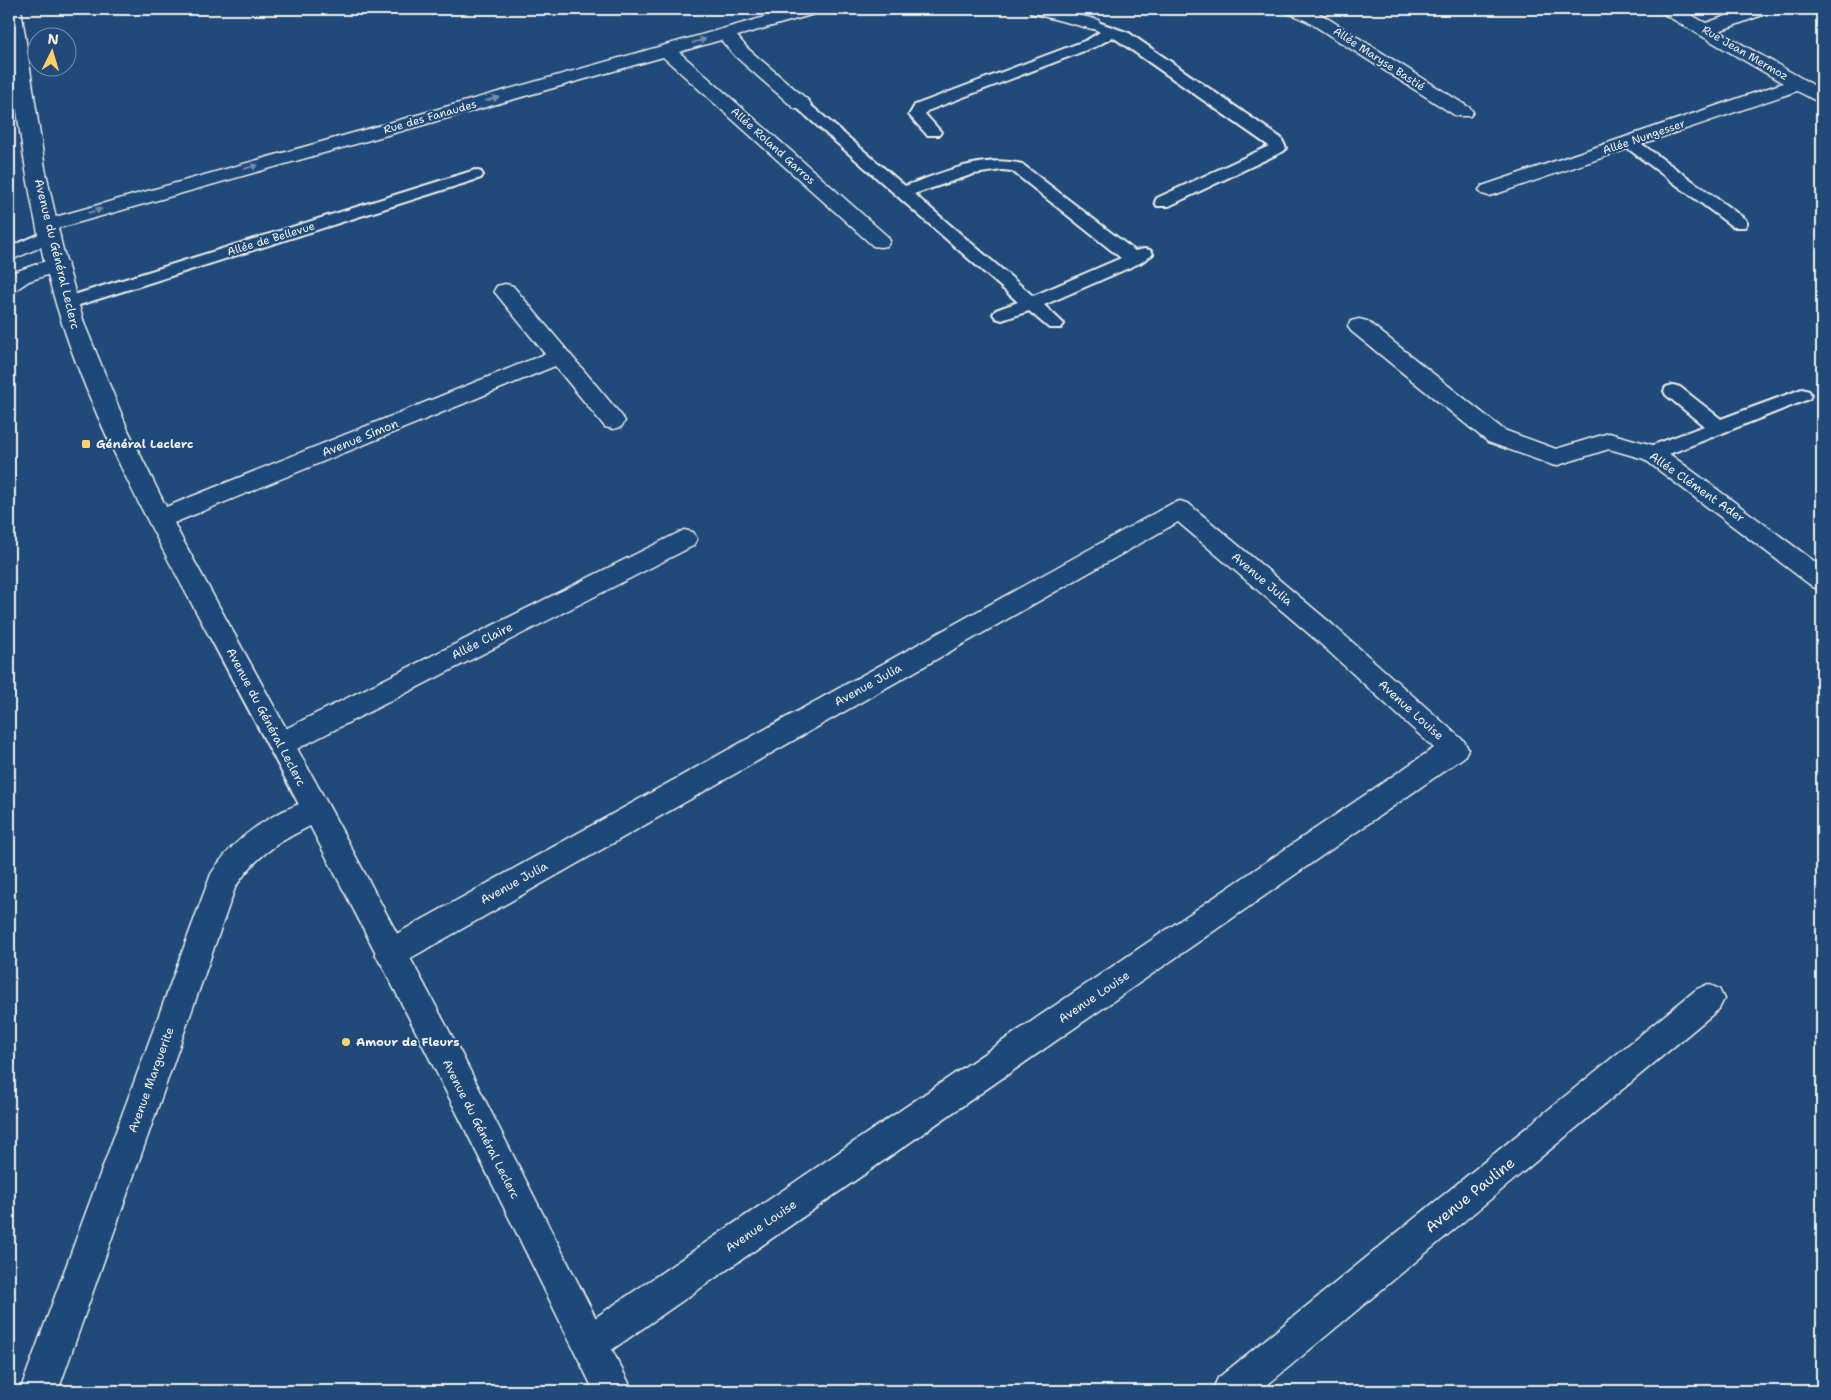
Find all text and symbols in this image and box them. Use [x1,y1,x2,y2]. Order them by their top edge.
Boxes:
street label: Rue Jean Mermoz [1699,22,1791,84]
street label: Allée Maryse Bastié [1330,24,1428,94]
north arrow [28,28,78,78]
text: N [47,30,59,48]
one-way arrow [691,37,706,45]
one-way arrow [484,95,499,103]
street label: Rue des Fanaudes [382,97,478,137]
street label: Allée Roland Garros [728,104,818,188]
street label: Allée Nungesser [1601,116,1687,158]
one-way arrow [244,163,259,171]
street label: Avenue du Général Leclerc [31,177,83,331]
one-way arrow [87,207,102,215]
street label: Allée de Bellevue [225,219,317,259]
street label: Avenue Simon [319,415,401,461]
place label: Général Leclerc [96,436,193,452]
marker: Général Leclerc [80,438,92,450]
street label: Allée Clément Ader [1646,448,1748,526]
street label: Avenue Julia [1228,549,1296,609]
street label: Allée Claire [449,619,516,663]
street label: Avenue du Général Leclerc [223,645,309,789]
street label: Avenue Julia [831,660,905,710]
street label: Avenue Louise [1375,676,1447,744]
street label: Avenue Julia [477,858,551,908]
street label: Avenue Louise [1055,967,1133,1027]
street label: Avenue Marguerite [124,1025,178,1135]
place label: Amour de Fleurs [356,1034,460,1050]
marker: Amour de Fleurs [340,1036,352,1048]
street label: Avenue du Général Leclerc [439,1057,523,1201]
street label: Avenue Pauline [1421,1153,1519,1237]
street label: Avenue Louise [722,1196,800,1256]

